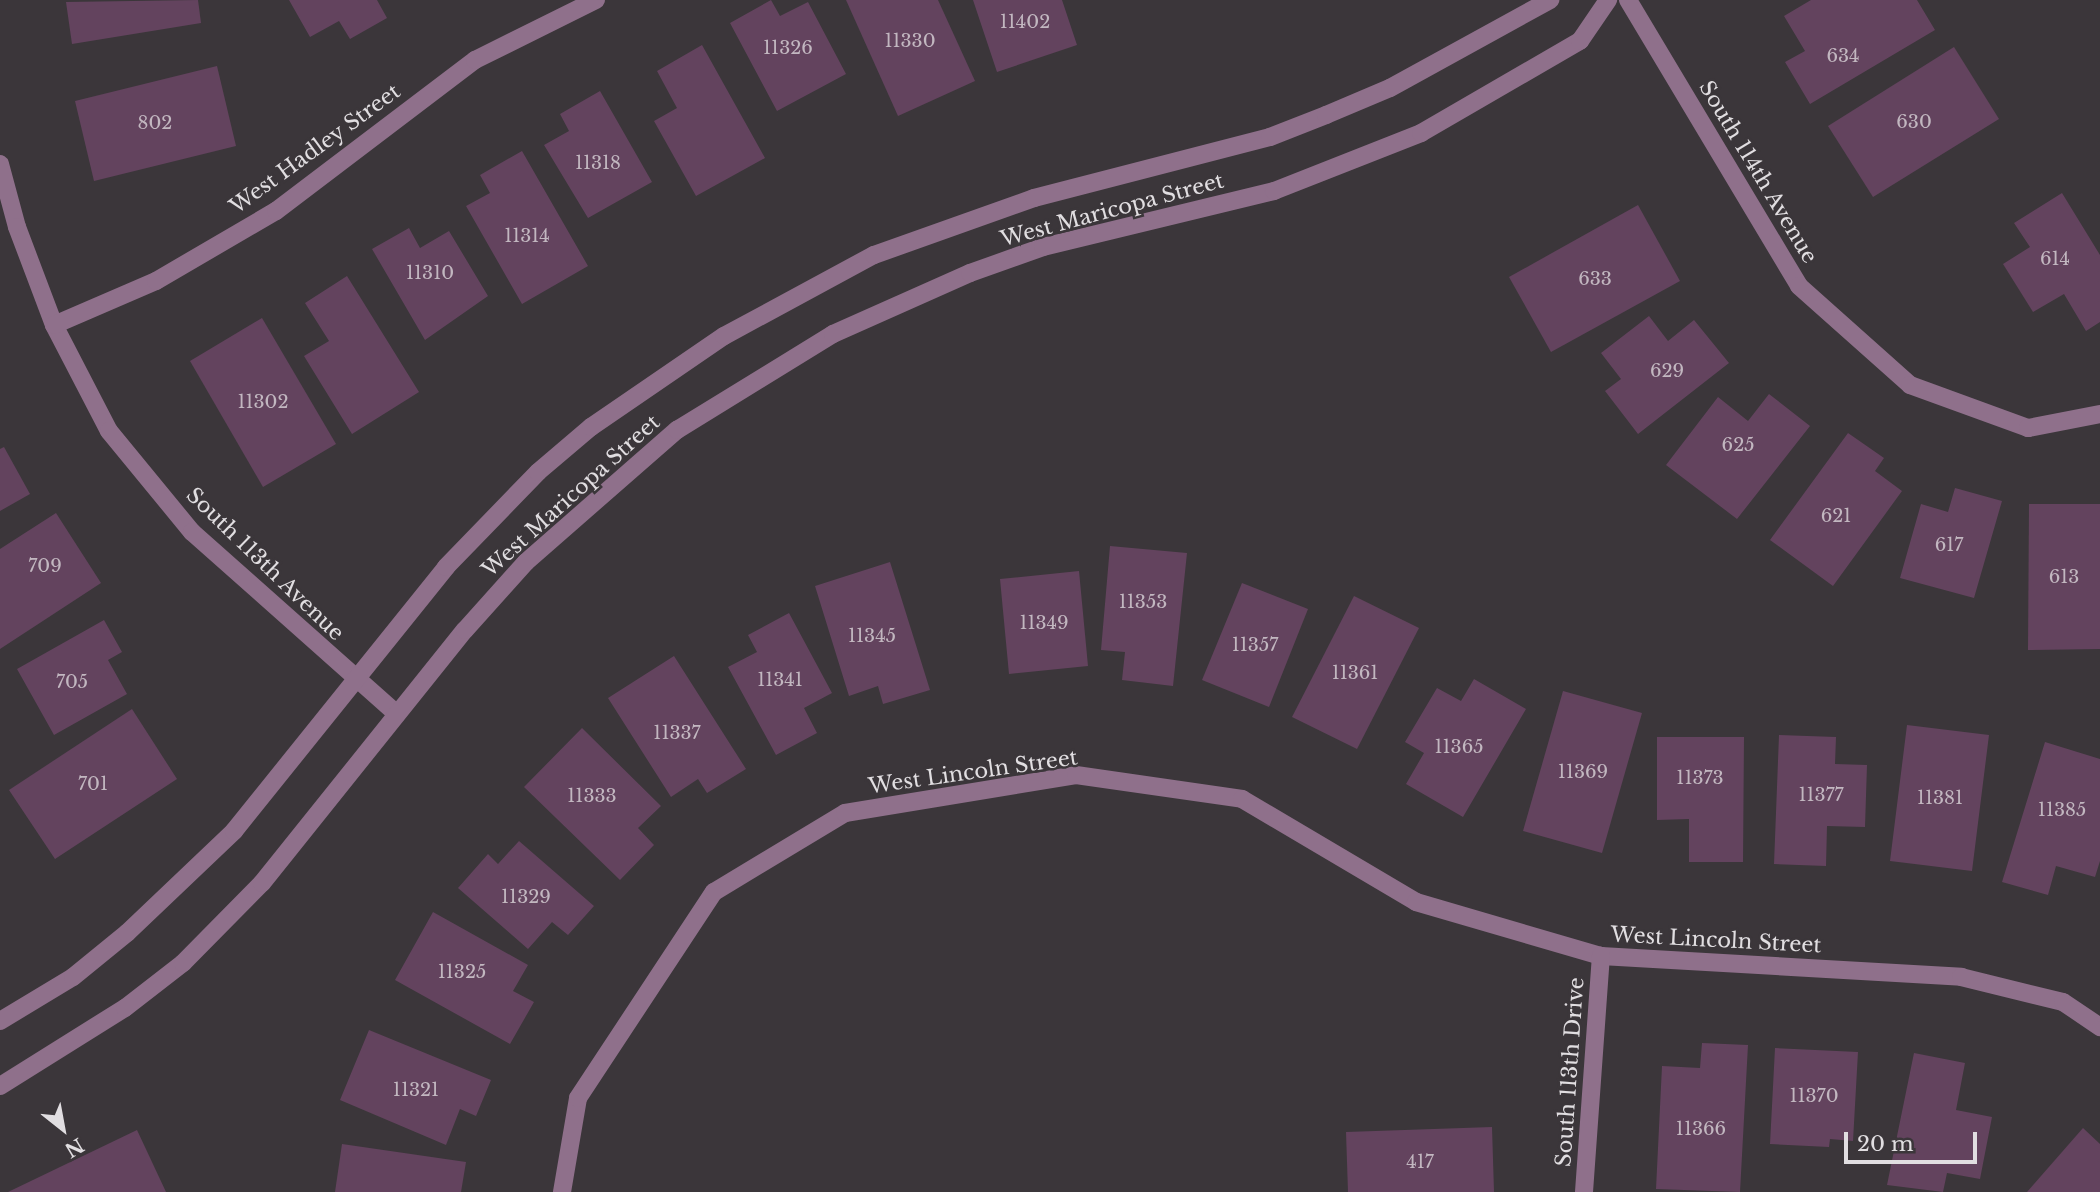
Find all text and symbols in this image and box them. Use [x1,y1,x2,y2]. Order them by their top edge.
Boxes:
house number: 11402 [1000,11,1050,33]
house number: 11330 [884,30,936,52]
house number: 11326 [763,37,813,59]
house number: 634 [1826,45,1860,67]
street label: South 114th Avenue [1693,76,1823,268]
street label: West Hadley Street [225,79,405,219]
house number: 630 [1896,111,1932,133]
house number: 802 [138,112,172,134]
house number: 11318 [575,152,621,174]
street label: West Maricopa Street [997,168,1227,252]
house number: 11314 [504,225,550,247]
house number: 614 [2040,248,2070,270]
house number: 11310 [406,262,454,284]
house number: 633 [1578,268,1612,290]
house number: 629 [1650,360,1684,382]
house number: 11302 [237,391,289,413]
street label: West Maricopa Street [477,410,665,582]
house number: 625 [1722,434,1754,456]
street label: South 113th Avenue [181,482,349,646]
house number: 621 [1821,505,1851,527]
house number: 617 [1935,534,1963,556]
house number: 709 [28,555,62,577]
house number: 613 [2049,566,2079,588]
house number: 11353 [1119,591,1167,613]
house number: 11349 [1019,612,1069,634]
house number: 11345 [848,625,896,647]
house number: 11357 [1232,634,1278,656]
house number: 11361 [1332,662,1378,684]
house number: 11341 [757,669,803,691]
house number: 705 [56,671,88,693]
house number: 11337 [653,722,701,744]
house number: 11365 [1435,736,1483,758]
street label: West Lincoln Street [867,745,1079,799]
house number: 11369 [1558,761,1608,783]
house number: 11373 [1676,767,1724,789]
house number: 701 [78,773,108,795]
house number: 11377 [1798,784,1844,806]
house number: 11333 [567,785,617,807]
house number: 11381 [1917,787,1963,809]
house number: 11385 [2038,799,2086,821]
house number: 11329 [501,886,551,908]
street label: West Lincoln Street [1610,922,1822,958]
house number: 11325 [438,961,486,983]
street label: South 113th Drive [1551,976,1589,1168]
house number: 11321 [393,1079,439,1101]
house number: 11370 [1789,1085,1839,1107]
north arrow [28,1094,98,1164]
house number: 11366 [1676,1118,1726,1140]
scale bar [1848,1118,1981,1162]
text: 20 m [1857,1131,1914,1157]
text: N [60,1133,88,1162]
house number: 417 [1406,1151,1434,1173]

